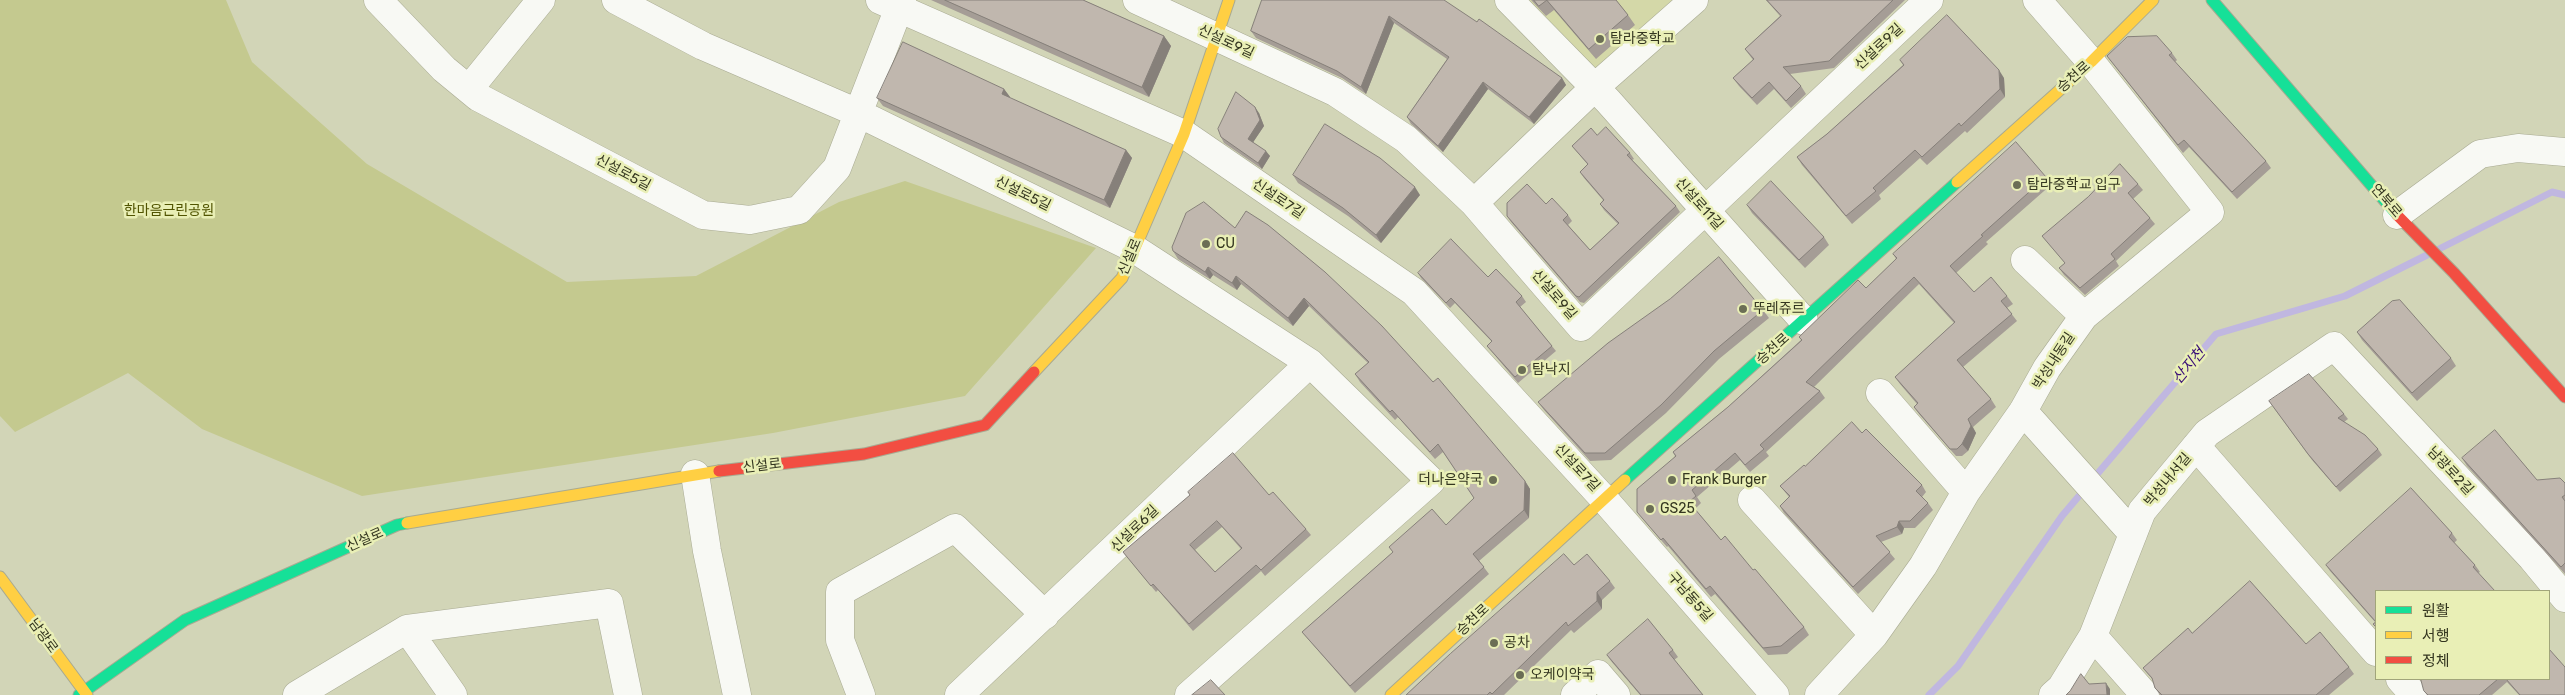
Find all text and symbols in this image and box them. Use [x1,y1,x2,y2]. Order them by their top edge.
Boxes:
street label: 신설로9길 [1851,20,1907,74]
street label: 신설로9길 [1195,22,1257,62]
place label: 탐라중학교 [1610,31,1674,47]
marker: 탐라중학교 [1594,33,1606,45]
street label: 승천로 [2054,58,2094,96]
street label: 신설로5길 [593,152,653,194]
street label: 신설로5길 [992,173,1054,215]
street label: 신설로11길 [1672,175,1726,233]
street label: 신설로7길 [1249,176,1307,222]
place label: 탐라중학교 입구 [2027,177,2121,193]
marker: 탐라중학교 입구 [2011,179,2023,191]
street label: 연북로 [2367,181,2405,221]
park label: 한마음근린공원 [124,203,214,219]
street label: 신설로 [1115,236,1145,278]
place label: CU [1216,236,1235,252]
marker: CU [1200,238,1212,250]
street label: 신설로9길 [1528,267,1580,323]
place label: 뚜레쥬르 [1753,301,1805,317]
marker: 뚜레쥬르 [1737,303,1749,315]
street label: 박성내동길 [2029,329,2079,393]
street label: 승천로 [1753,330,1793,368]
water label: 산지천 [2169,344,2209,388]
place label: 탐낙지 [1532,362,1571,378]
marker: 탐낙지 [1516,364,1528,376]
street label: 신설로7길 [1551,441,1603,495]
street label: 남광로2길 [2423,443,2477,499]
street label: 박성내서길 [2141,450,2195,510]
street label: 신설로 [742,455,782,477]
place label: 더나은약국 [1419,472,1483,488]
place label: Frank Burger [1682,472,1767,488]
marker: 더나은약국 [1487,474,1499,486]
marker: Frank Burger [1666,474,1678,486]
place label: GS25 [1660,501,1695,517]
street label: 신설로6길 [1108,502,1162,556]
marker: GS25 [1644,503,1656,515]
street label: 신설로 [344,524,386,556]
street label: 구남동5길 [1664,569,1716,625]
legend [2375,590,2550,680]
street label: 승천로 [1453,601,1493,639]
text: 원활 [2422,602,2450,620]
street label: 남광로 [25,615,61,657]
text: 서행 [2422,627,2450,645]
place label: 공차 [1504,635,1530,651]
marker: 공차 [1488,637,1500,649]
text: 정체 [2422,652,2450,670]
place label: 오케이약국 [1530,667,1594,683]
marker: 오케이약국 [1514,669,1526,681]

